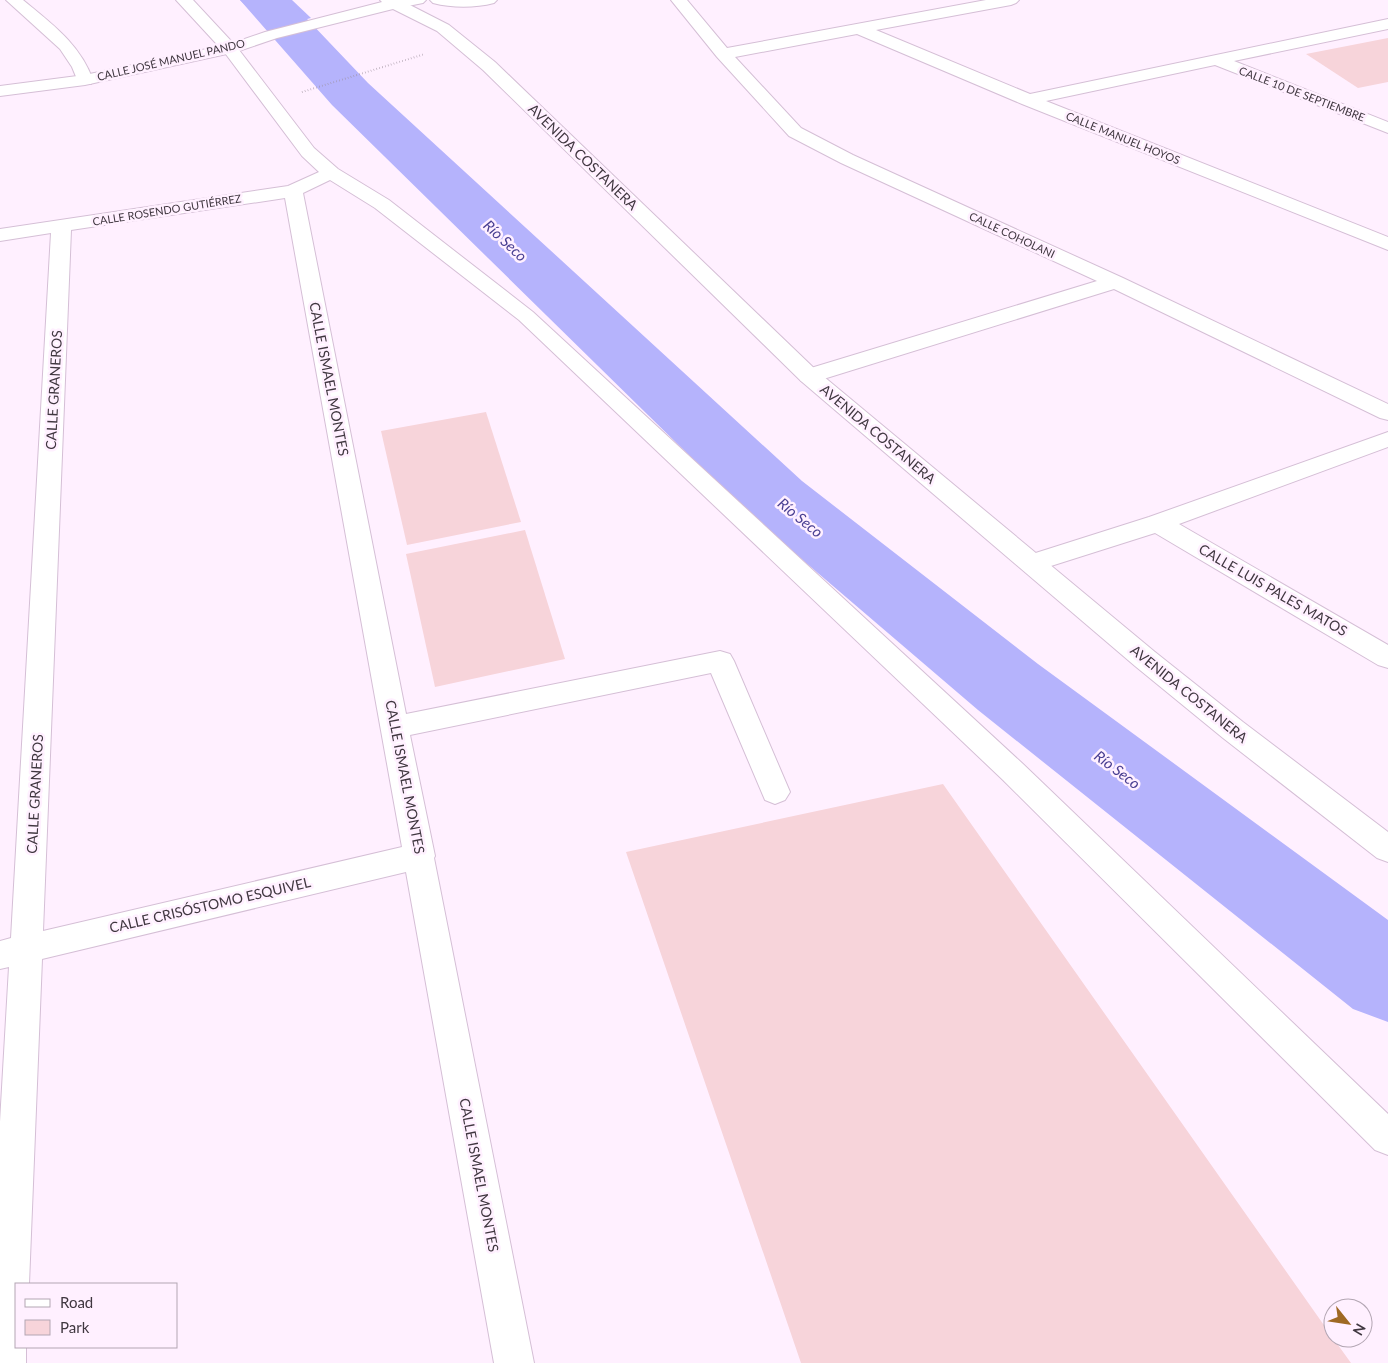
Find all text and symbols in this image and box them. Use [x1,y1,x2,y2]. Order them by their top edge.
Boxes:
street label: CALLE JOSÉ MANUEL PANDO [96,36,246,83]
street label: CALLE 10 DE SEPTIEMBRE [1237,63,1367,124]
street label: AVENIDA COSTANERA [525,100,642,214]
street label: CALLE MANUEL HOYOS [1064,109,1182,166]
street label: CALLE ROSENDO GUTIÉRREZ [92,191,243,228]
street label: CALLE COHOLANI [967,209,1057,260]
water label: Río Seco [480,216,531,265]
street label: CALLE ISMAEL MONTES [306,301,353,457]
street label: CALLE GRANEROS [42,330,65,450]
street label: AVENIDA COSTANERA [817,380,940,487]
water label: Río Seco [775,494,827,541]
street label: CALLE LUIS PALES MATOS [1196,540,1351,639]
street label: AVENIDA COSTANERA [1127,641,1252,746]
street label: CALLE ISMAEL MONTES [382,699,429,855]
street label: CALLE GRANEROS [23,734,46,854]
water label: Río Seco [1091,746,1144,792]
street label: CALLE CRISÓSTOMO ESQUIVEL [108,873,312,936]
street label: CALLE ISMAEL MONTES [456,1097,503,1253]
legend [15,1283,178,1348]
text: Road [60,1293,93,1311]
north arrow [1323,1298,1373,1348]
text: Park [60,1318,90,1336]
text: N [1350,1321,1370,1339]

